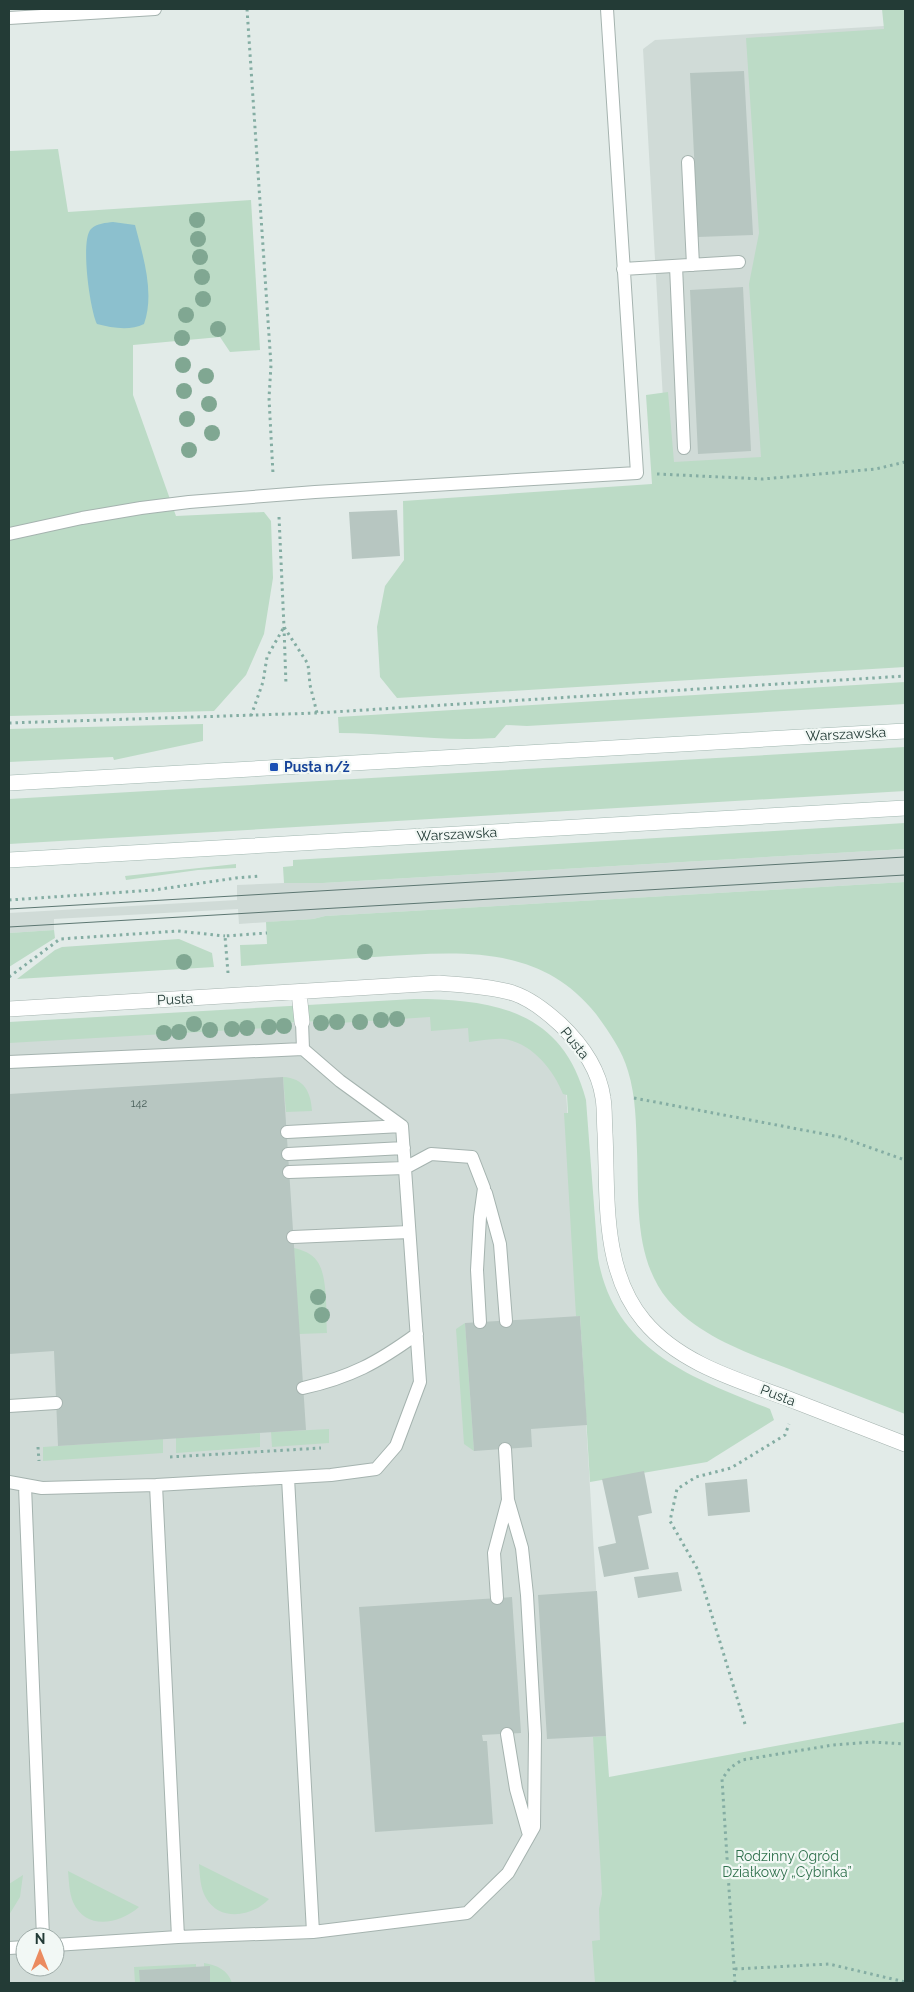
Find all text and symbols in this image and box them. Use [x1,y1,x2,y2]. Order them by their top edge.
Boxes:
street label: Warszawska [805,724,887,744]
place label: Pusta n/ż [284,759,350,775]
marker: Pusta n/ż [268,761,280,773]
street label: Warszawska [416,824,498,844]
street label: Pusta [157,990,193,1008]
street label: Pusta [557,1024,593,1062]
house number: 142 [131,1097,147,1110]
street label: Pusta [758,1381,798,1409]
park label: Rodzinny Ogród Działkowy „Cybinka” [722,1848,852,1880]
north arrow [15,1927,65,1977]
text: N [35,1931,45,1947]

